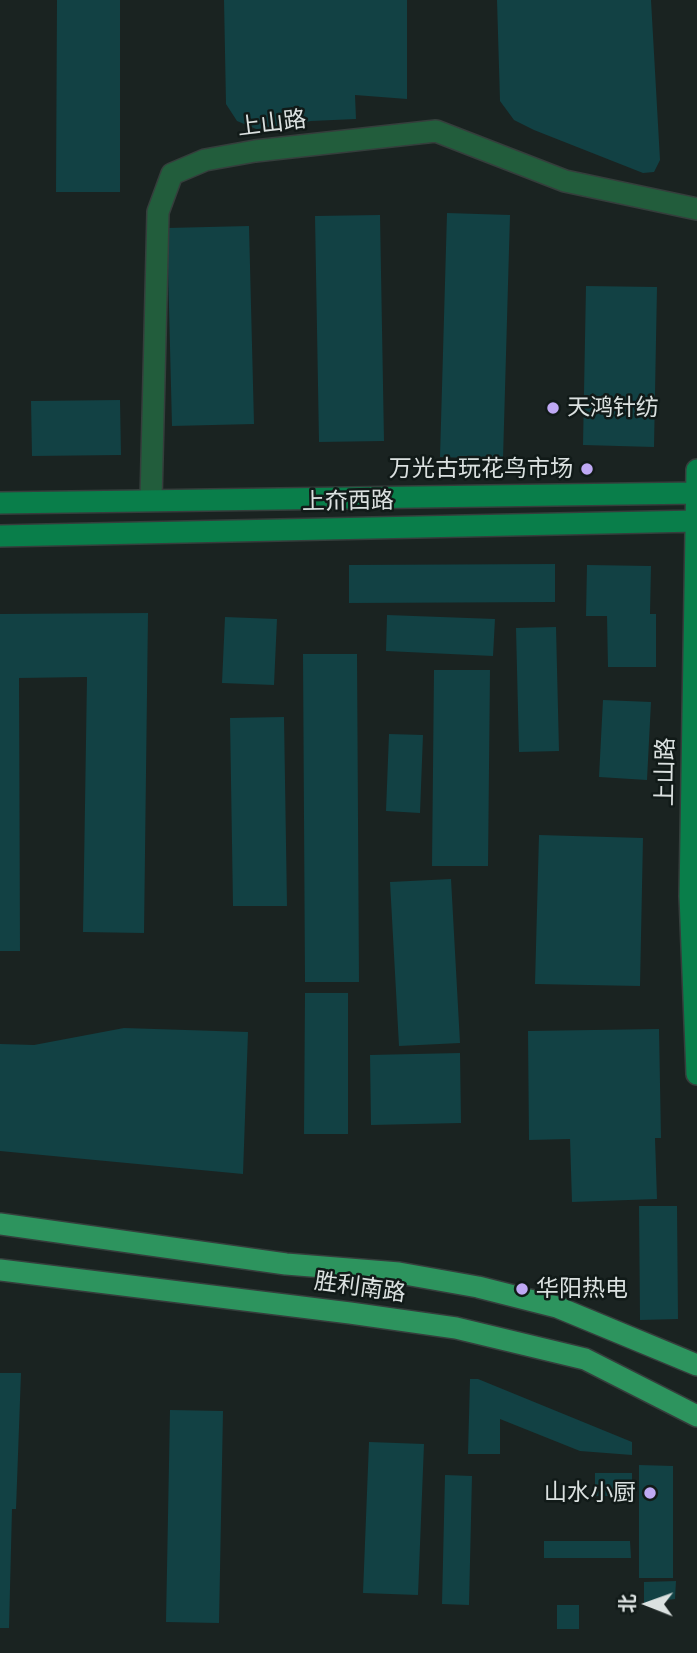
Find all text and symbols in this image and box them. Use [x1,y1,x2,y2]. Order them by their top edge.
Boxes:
street label: 上山路 [236,106,308,142]
place label: 天鸿针纺 [567,394,659,422]
marker: 天鸿针纺 [545,400,561,416]
place label: 万光古玩花鸟市场 [389,455,573,483]
marker: 万光古玩花鸟市场 [579,461,595,477]
street label: 上夼西路 [302,487,394,517]
street label: 上山路 [652,737,680,807]
street label: 胜利南路 [313,1268,407,1308]
place label: 华阳热电 [536,1275,628,1303]
marker: 华阳热电 [514,1281,530,1297]
place label: 山水小厨 [544,1479,636,1507]
marker: 山水小厨 [642,1485,658,1501]
north arrow [613,1569,683,1639]
text: 北 [614,1594,640,1613]

